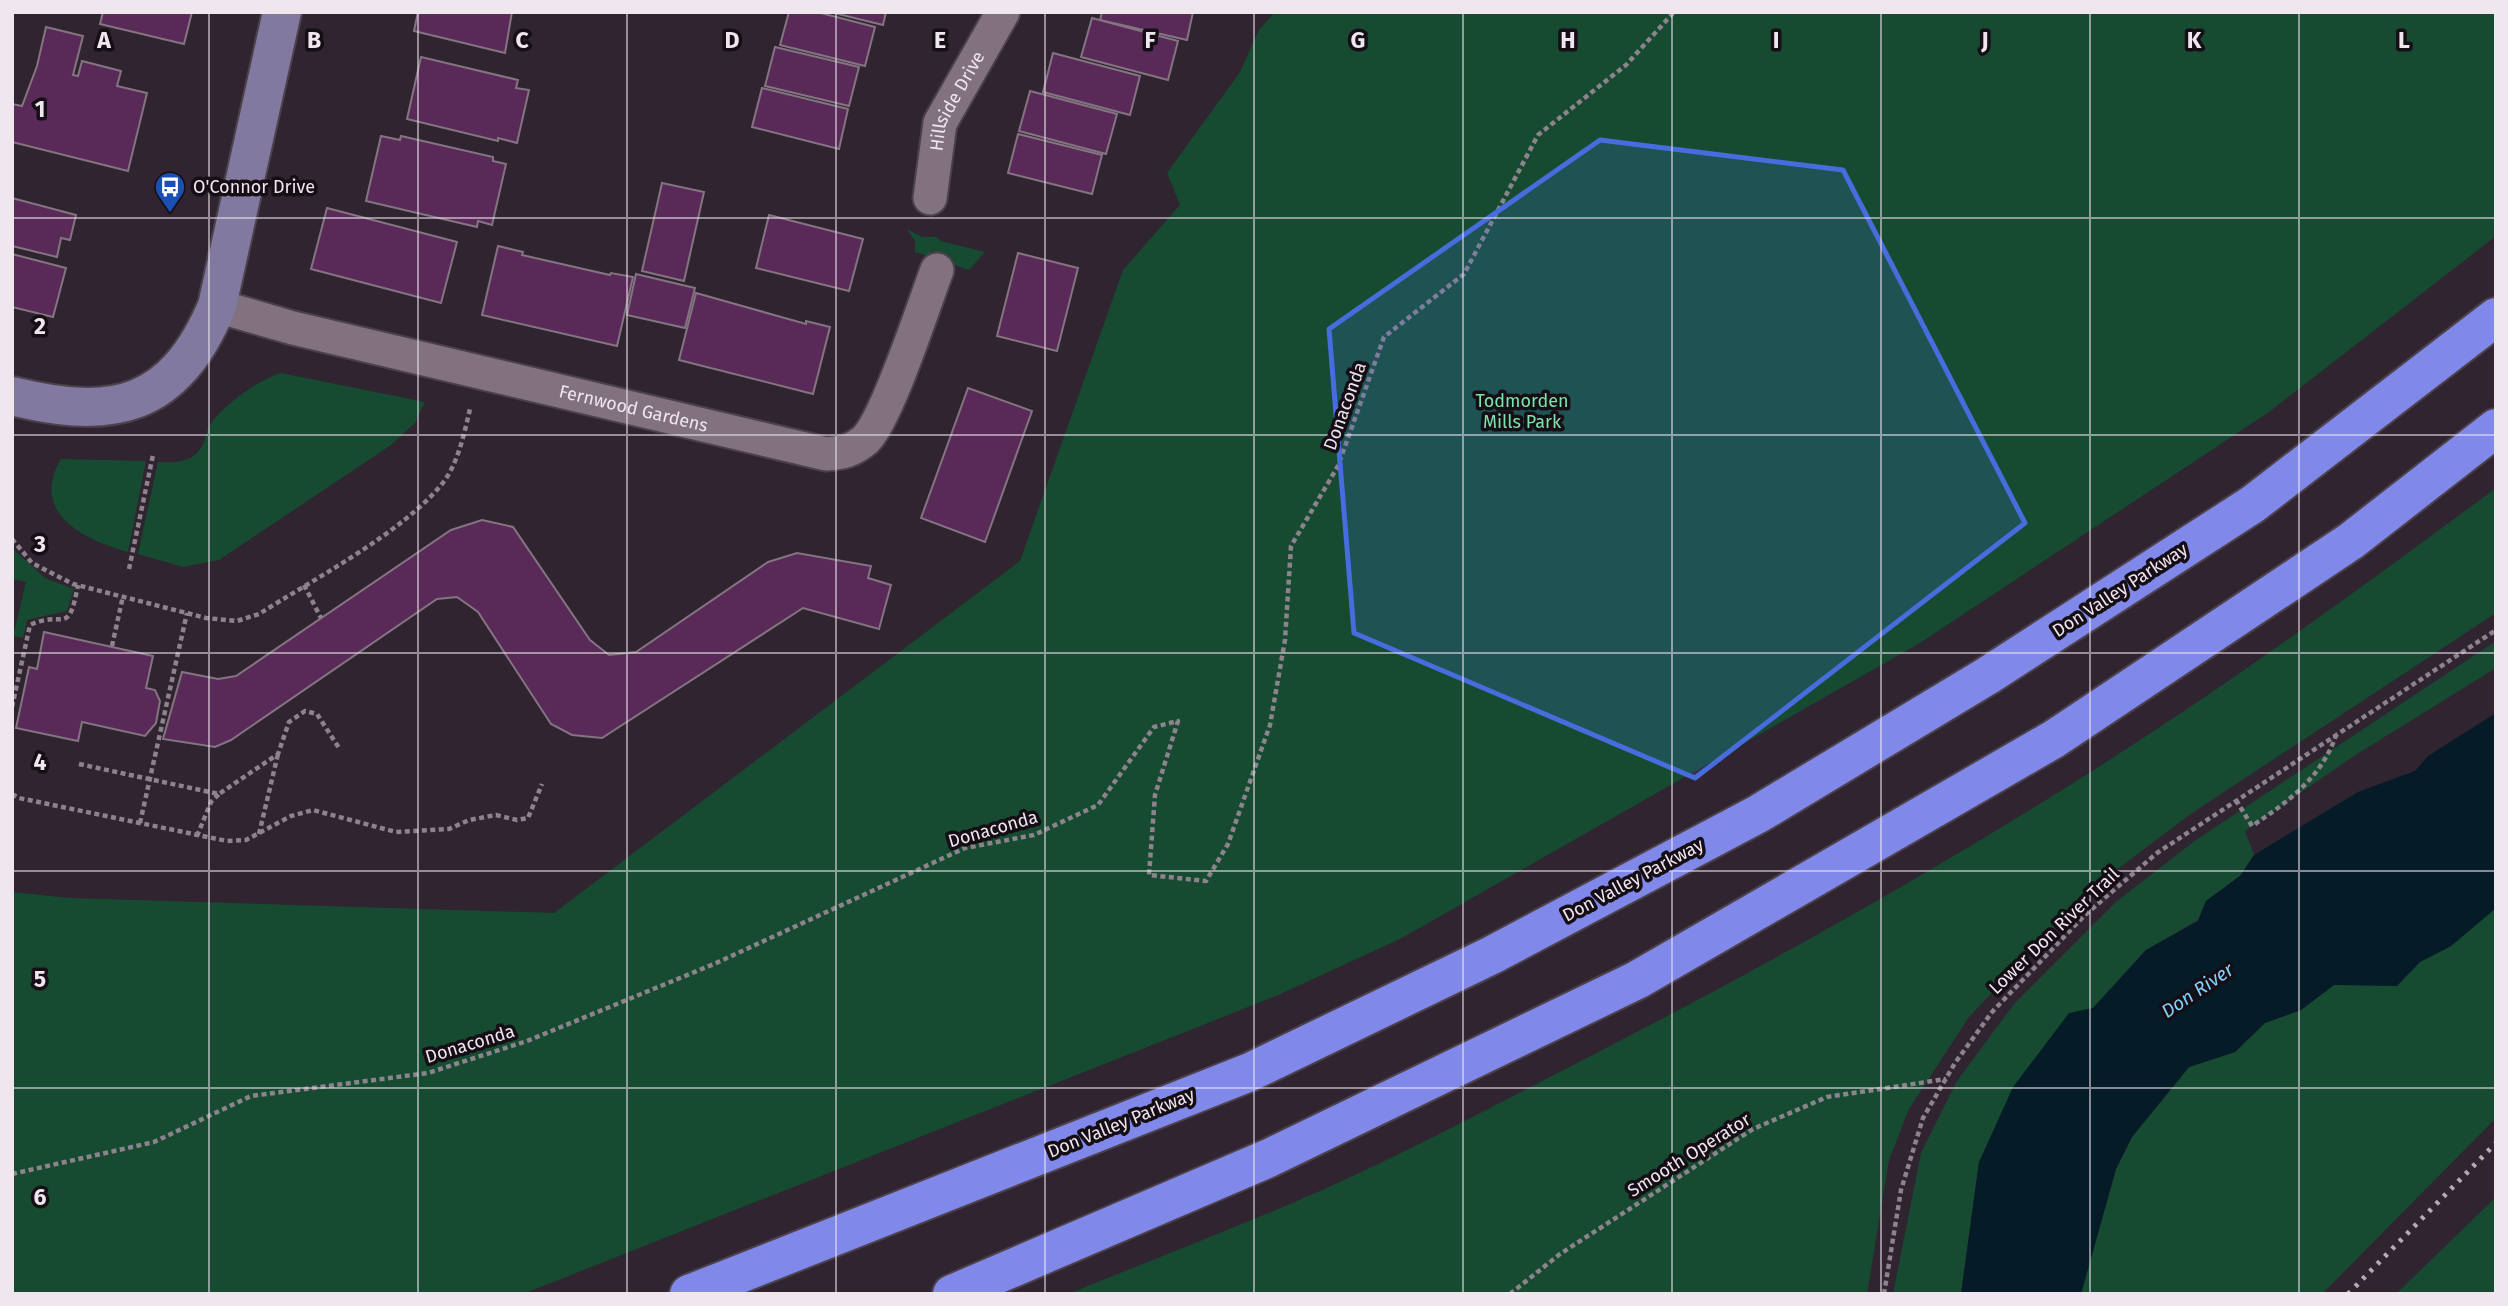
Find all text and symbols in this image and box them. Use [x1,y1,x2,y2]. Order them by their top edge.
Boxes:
text: A [96,26,111,54]
text: B [307,26,321,54]
text: C [515,26,529,54]
text: D [725,26,740,54]
text: E [934,26,946,54]
text: F [1144,26,1156,54]
text: G [1351,26,1365,54]
text: H [1560,26,1576,54]
text: I [1773,26,1779,54]
text: J [1980,26,1989,54]
text: K [2187,26,2202,54]
text: L [2398,26,2410,54]
street label: Hillside Drive [925,47,989,152]
text: 1 [35,95,45,123]
bus stop icon: O'Connor Drive [153,170,187,214]
place label: O'Connor Drive [193,176,315,198]
text: 2 [34,312,46,340]
street label: Donaconda [1319,359,1371,453]
street label: Fernwood Gardens [557,380,710,437]
park label: Todmorden Mills Park [1475,390,1569,433]
text: 3 [33,530,46,558]
street label: Don Valley Parkway [2048,538,2192,642]
text: 4 [34,748,47,776]
street label: Donaconda [946,806,1040,852]
street label: Don Valley Parkway [1559,833,1707,926]
street label: Lower Don River Trail [1984,863,2124,999]
water label: Don River [2157,958,2238,1023]
text: 5 [34,965,46,993]
street label: Donaconda [423,1020,517,1068]
street label: Don Valley Parkway [1044,1083,1198,1163]
street label: Smooth Operator [1623,1108,1755,1202]
text: 6 [34,1183,47,1211]

